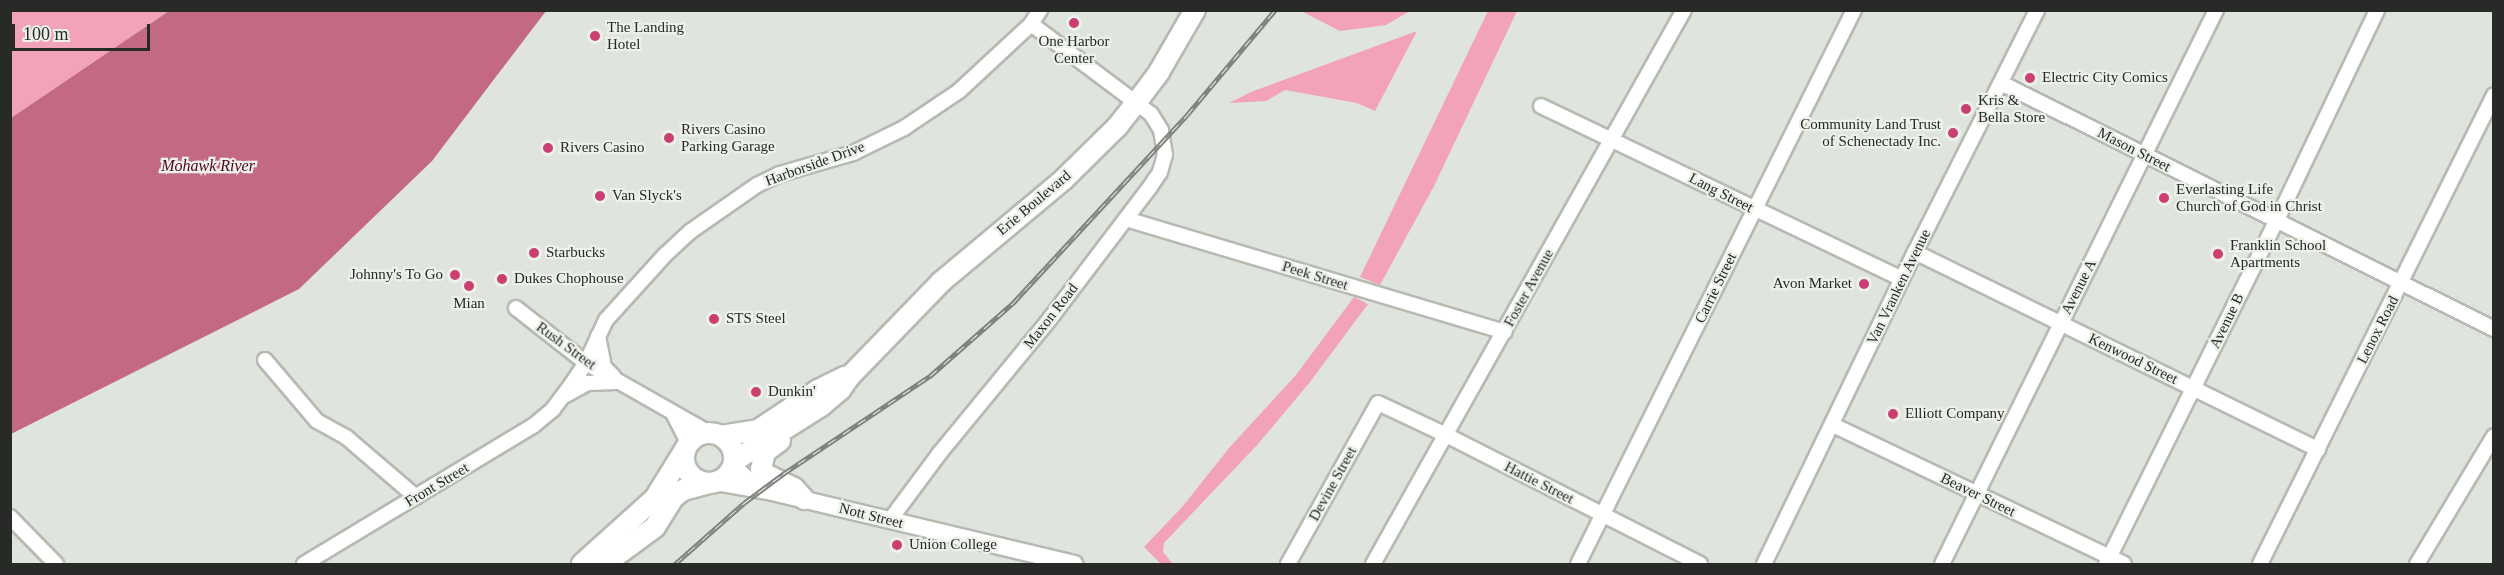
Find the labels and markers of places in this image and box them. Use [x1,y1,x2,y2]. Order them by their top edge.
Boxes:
marker: One Harbor Center [1067,16,1081,30]
place label: The Landing Hotel [607,18,684,53]
marker: The Landing Hotel [588,29,602,43]
place label: One Harbor Center [1038,32,1110,67]
place label: Electric City Comics [2042,69,2168,87]
marker: Electric City Comics [2023,71,2037,85]
place label: Kris & Bella Store [1978,91,2045,126]
marker: Kris & Bella Store [1959,102,1973,116]
place label: Community Land Trust of Schenectady Inc. [1800,115,1941,150]
place label: Rivers Casino Parking Garage [681,120,775,155]
marker: Community Land Trust of Schenectady Inc. [1946,126,1960,140]
marker: Rivers Casino Parking Garage [662,131,676,145]
place label: Rivers Casino [560,139,645,157]
marker: Rivers Casino [541,141,555,155]
place label: Everlasting Life Church of God in Christ [2176,180,2322,215]
place label: Van Slyck's [612,187,682,205]
marker: Van Slyck's [593,189,607,203]
marker: Everlasting Life Church of God in Christ [2157,191,2171,205]
place label: Franklin School Apartments [2230,236,2326,271]
place label: Starbucks [546,244,605,262]
marker: Starbucks [527,246,541,260]
marker: Franklin School Apartments [2211,247,2225,261]
place label: Johnny's To Go [350,266,443,284]
marker: Johnny's To Go [448,268,462,282]
place label: Dukes Chophouse [514,270,624,288]
marker: Dukes Chophouse [495,272,509,286]
place label: Avon Market [1773,275,1852,293]
marker: Avon Market [1857,277,1871,291]
marker: Mian [462,279,476,293]
place label: Mian [453,295,485,313]
place label: STS Steel [726,310,786,328]
marker: STS Steel [707,312,721,326]
place label: Dunkin' [768,383,816,401]
marker: Dunkin' [749,385,763,399]
place label: Elliott Company [1905,405,2005,423]
marker: Elliott Company [1886,407,1900,421]
place label: Union College [909,536,997,554]
marker: Union College [890,538,904,552]

